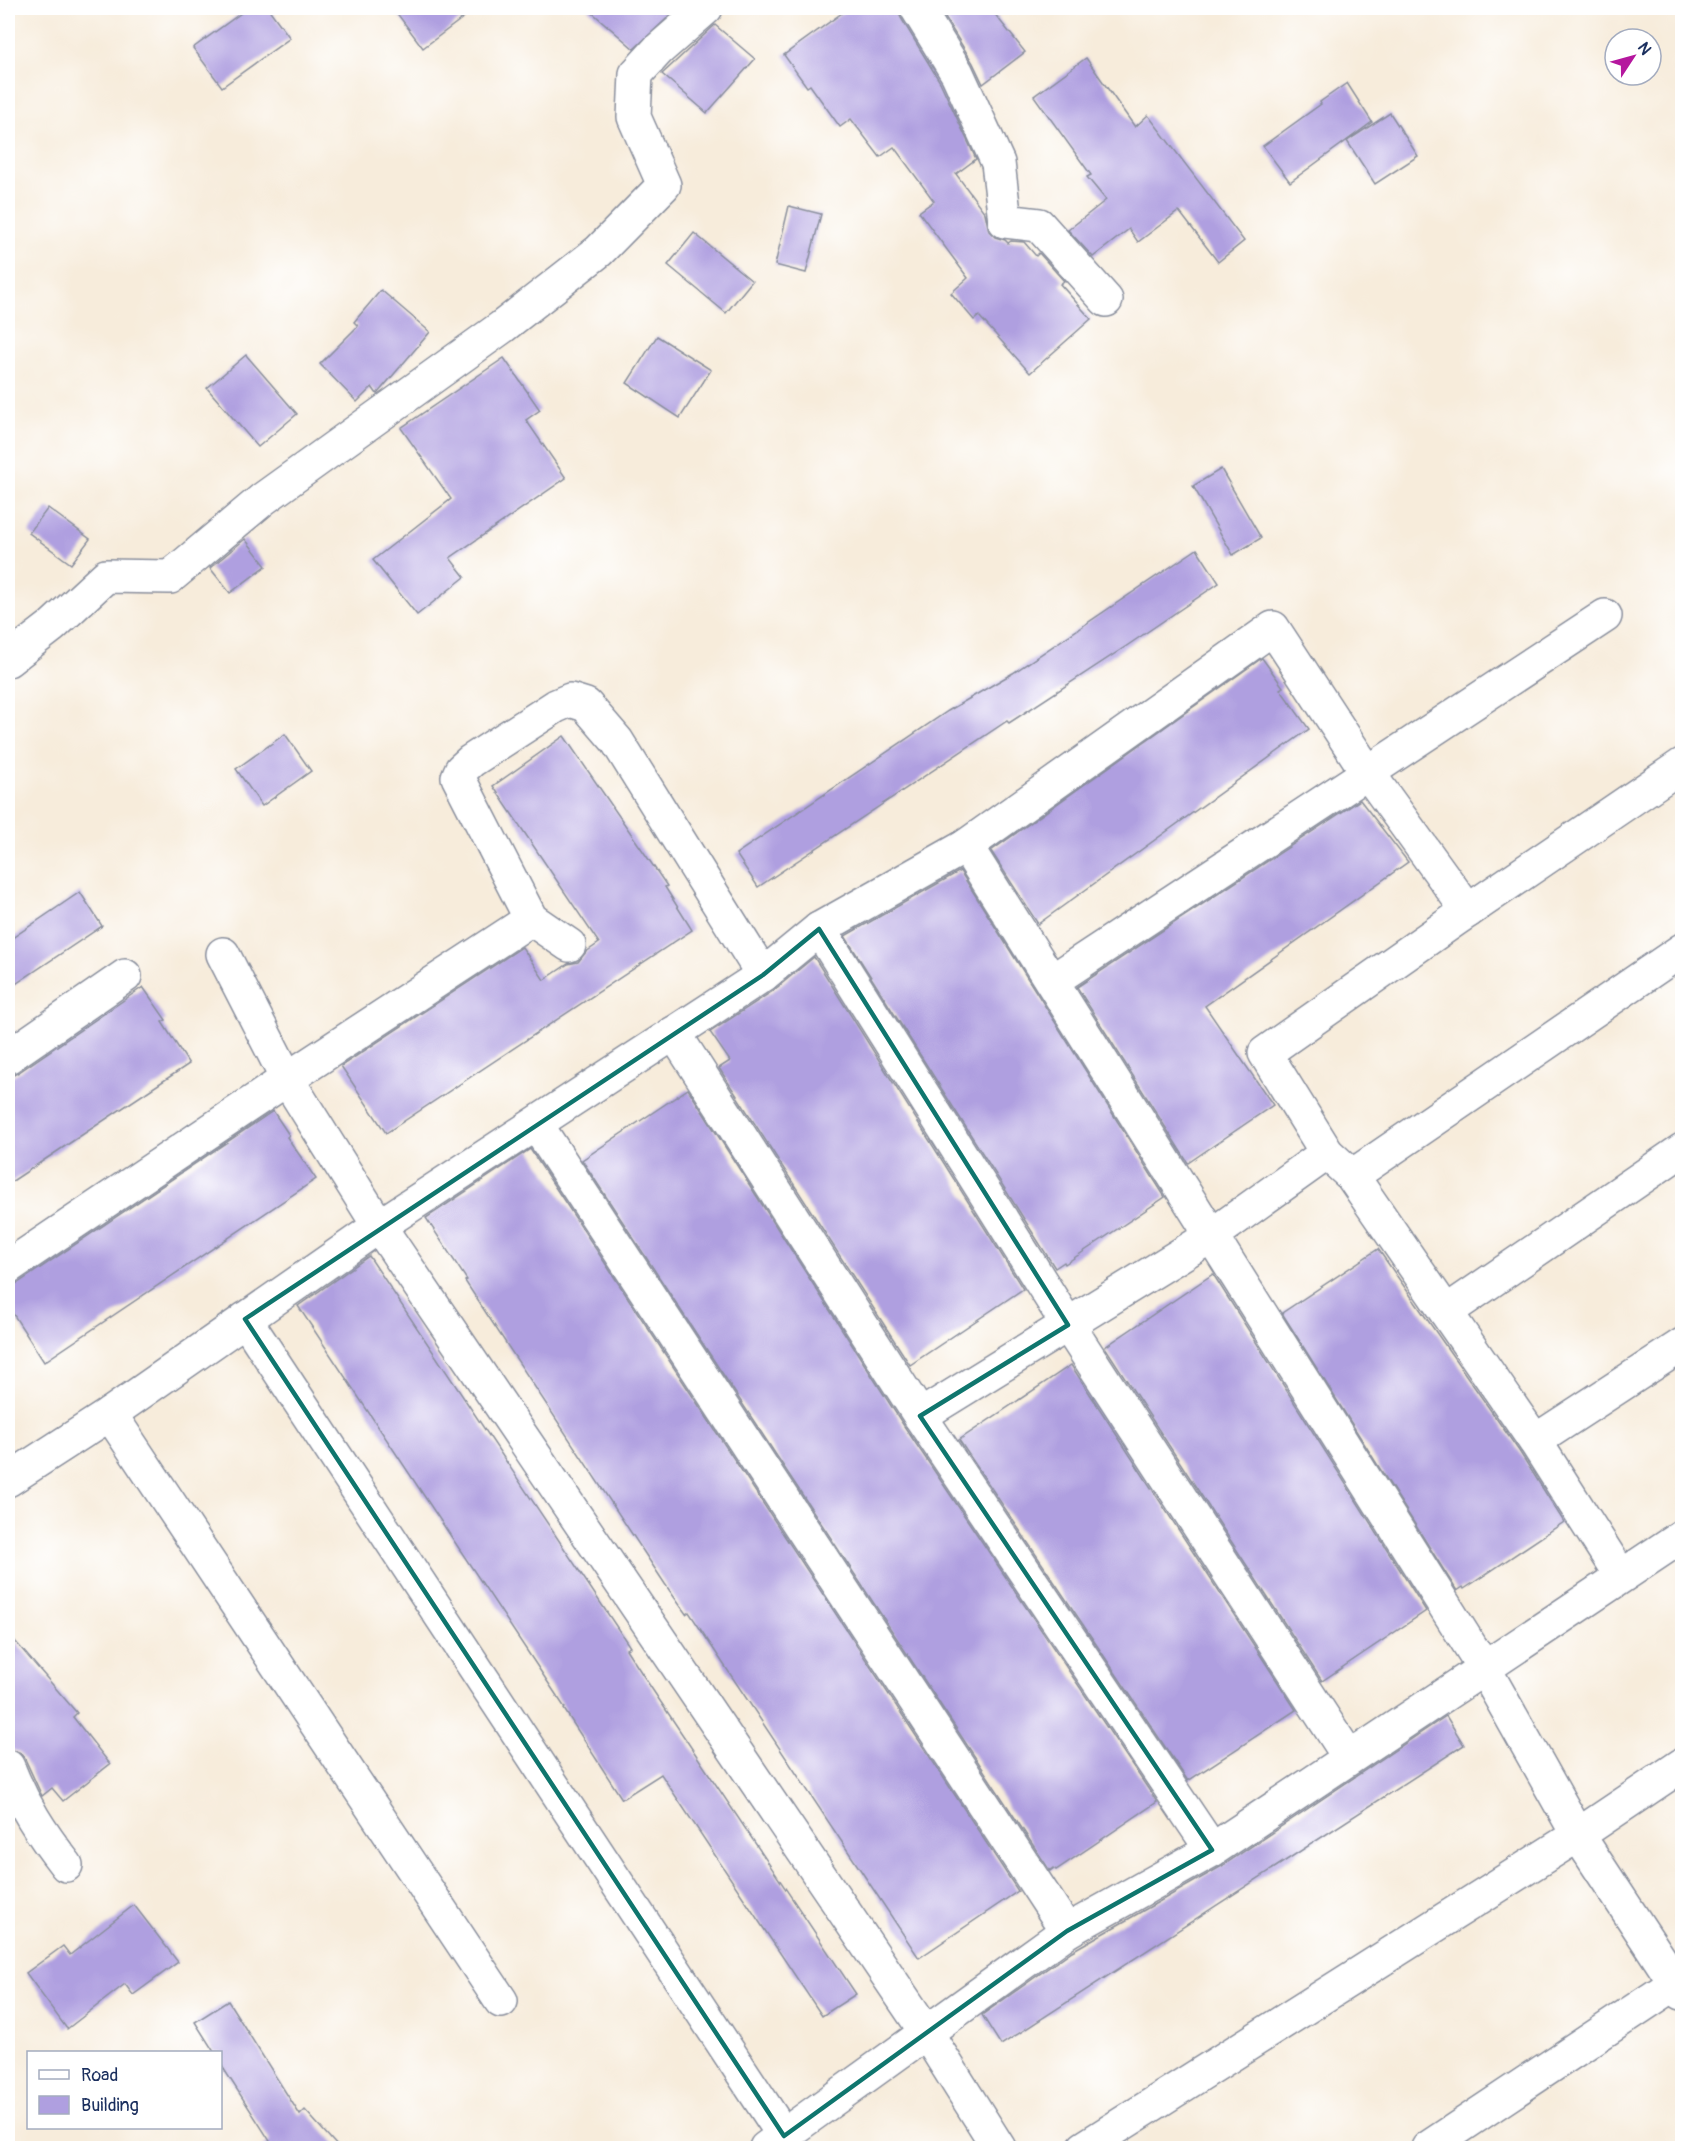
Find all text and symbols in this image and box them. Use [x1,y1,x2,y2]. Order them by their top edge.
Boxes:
north arrow [1603,27,1663,87]
text: N [1633,39,1656,59]
legend [27,2051,222,2129]
text: Road [81,2064,118,2087]
text: Building [81,2094,139,2117]

